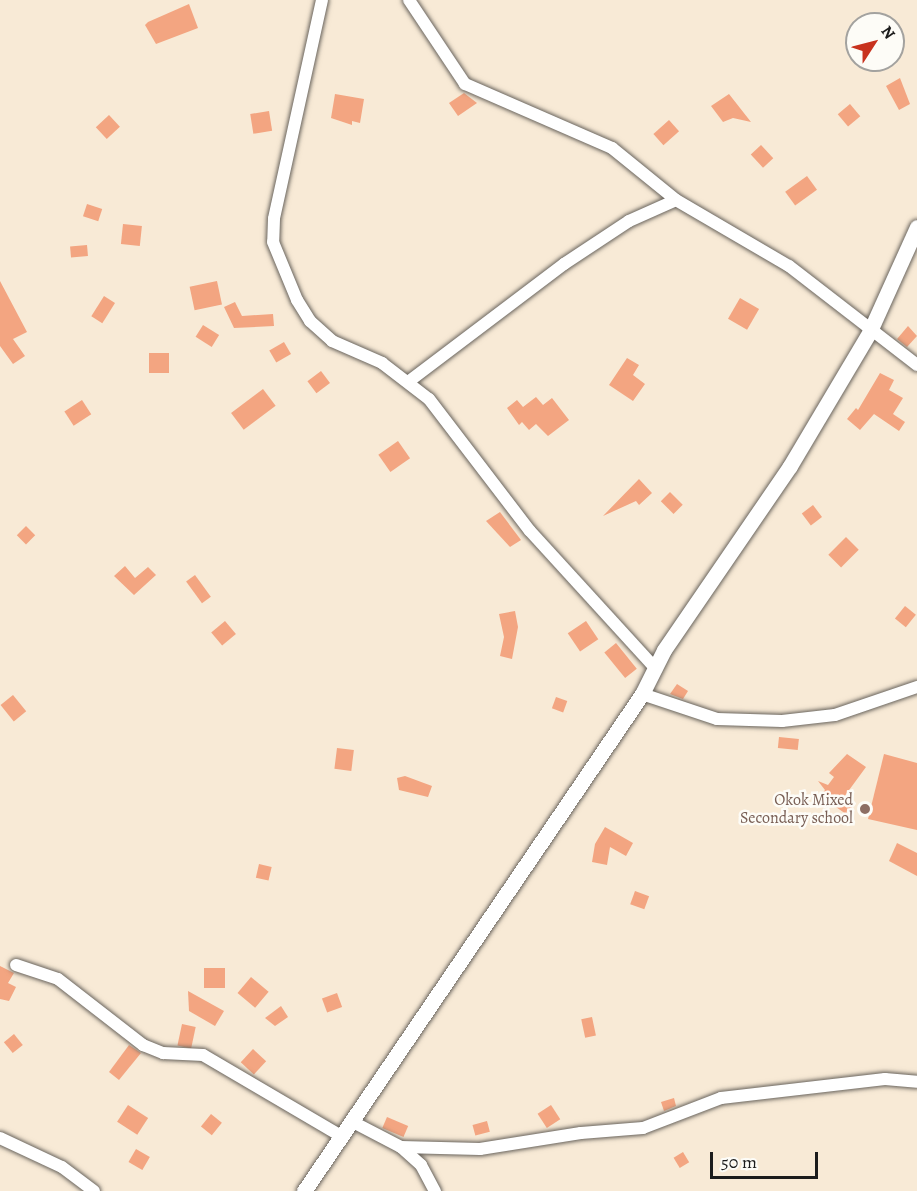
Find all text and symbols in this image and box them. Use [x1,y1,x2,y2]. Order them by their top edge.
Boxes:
north arrow [845,12,905,72]
text: N [876,21,900,44]
place label: Okok Mixed Secondary school [740,790,853,828]
marker: Okok Mixed Secondary school [858,802,872,816]
scale bar [713,1140,821,1178]
text: 50 m [721,1150,757,1174]

